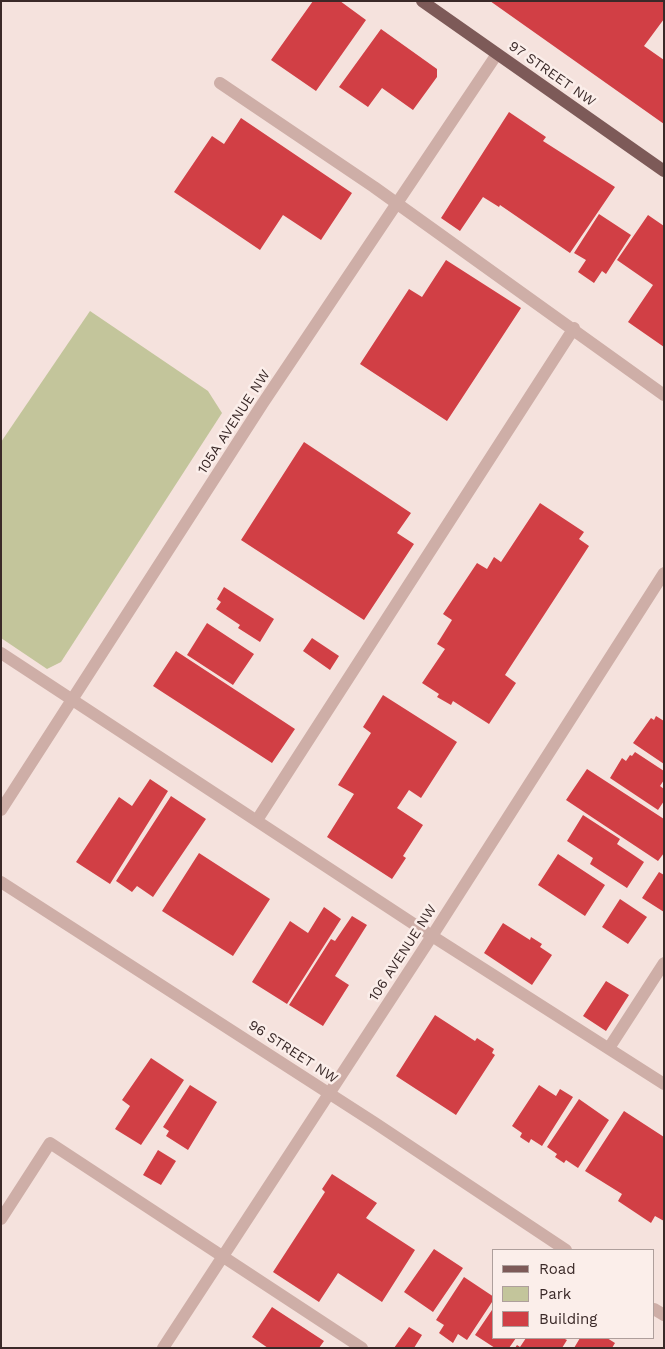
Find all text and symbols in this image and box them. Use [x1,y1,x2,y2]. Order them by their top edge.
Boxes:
street label: 97 STREET NW [505,38,599,110]
street label: 105A AVENUE NW [194,367,274,477]
street label: 106 AVENUE NW [366,902,440,1004]
street label: 96 STREET NW [245,1017,341,1087]
legend [492,1249,655,1339]
text: Road [539,1260,576,1278]
text: Park [539,1285,571,1303]
text: Building [539,1310,597,1328]

